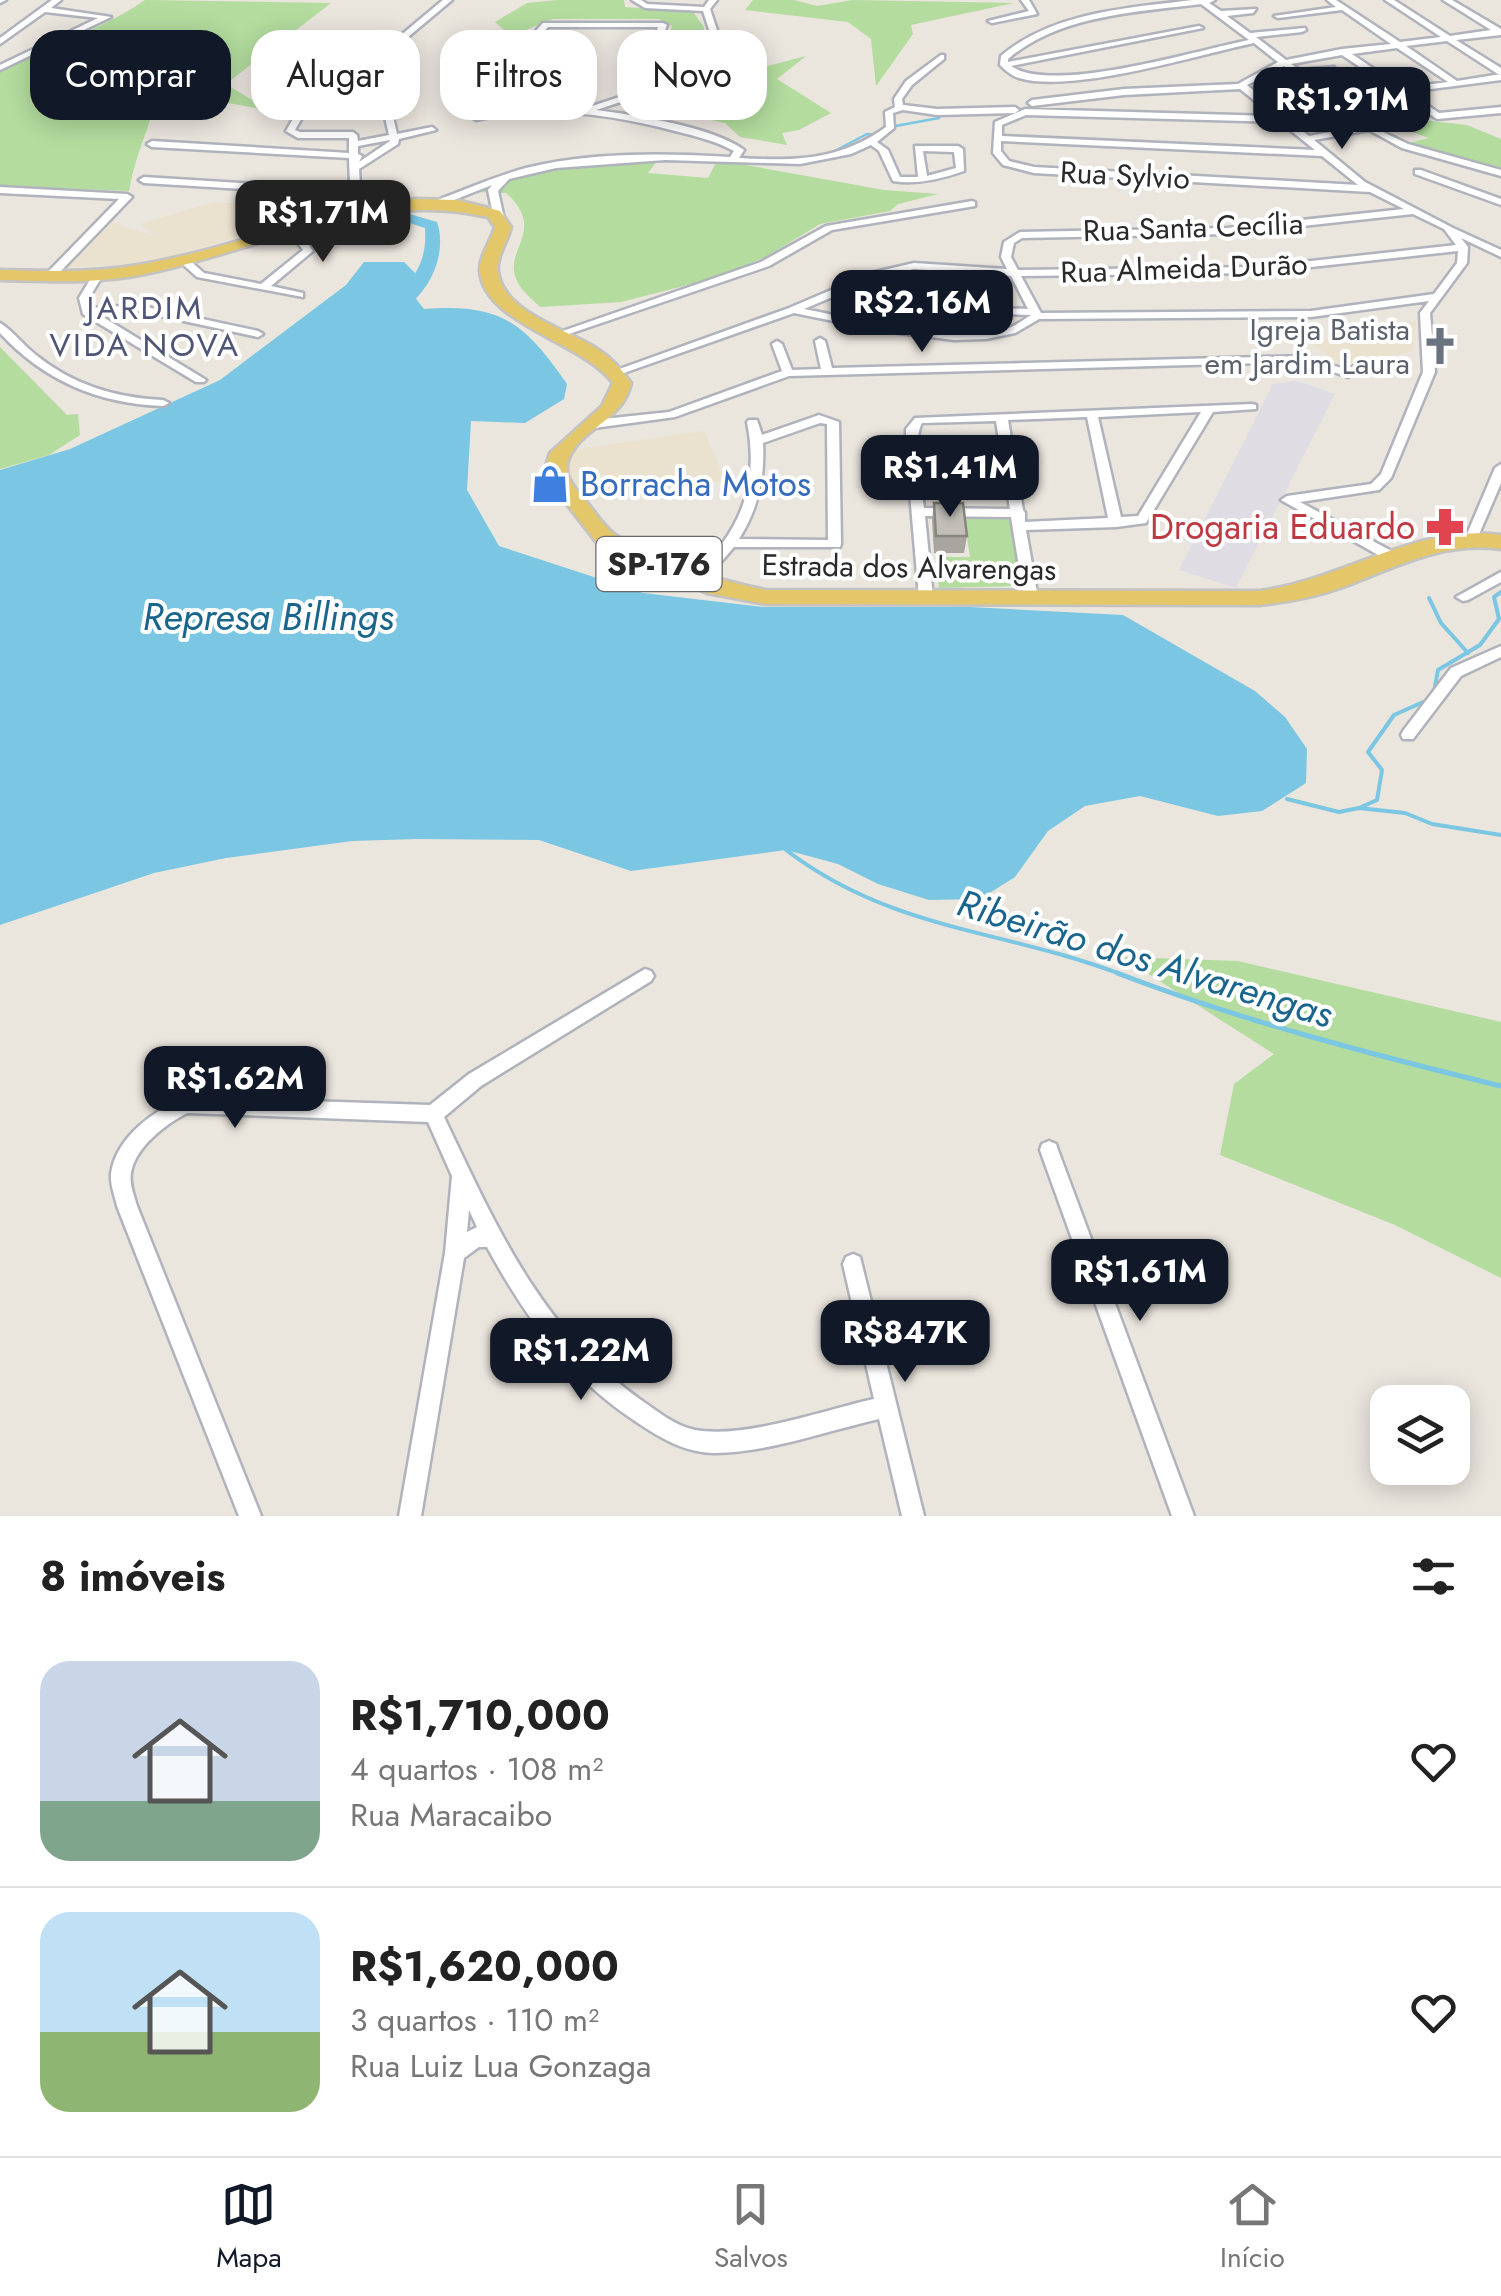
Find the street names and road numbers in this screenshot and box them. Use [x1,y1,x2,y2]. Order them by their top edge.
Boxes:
street label: Rua Sylvio [1059,150,1191,200]
street label: Rua Santa Cecília [1082,202,1304,252]
street label: Rua Almeida Durão [1060,242,1308,294]
road number: SP-176 [596,537,722,591]
street label: Estrada dos Alvarengas [761,543,1057,591]

